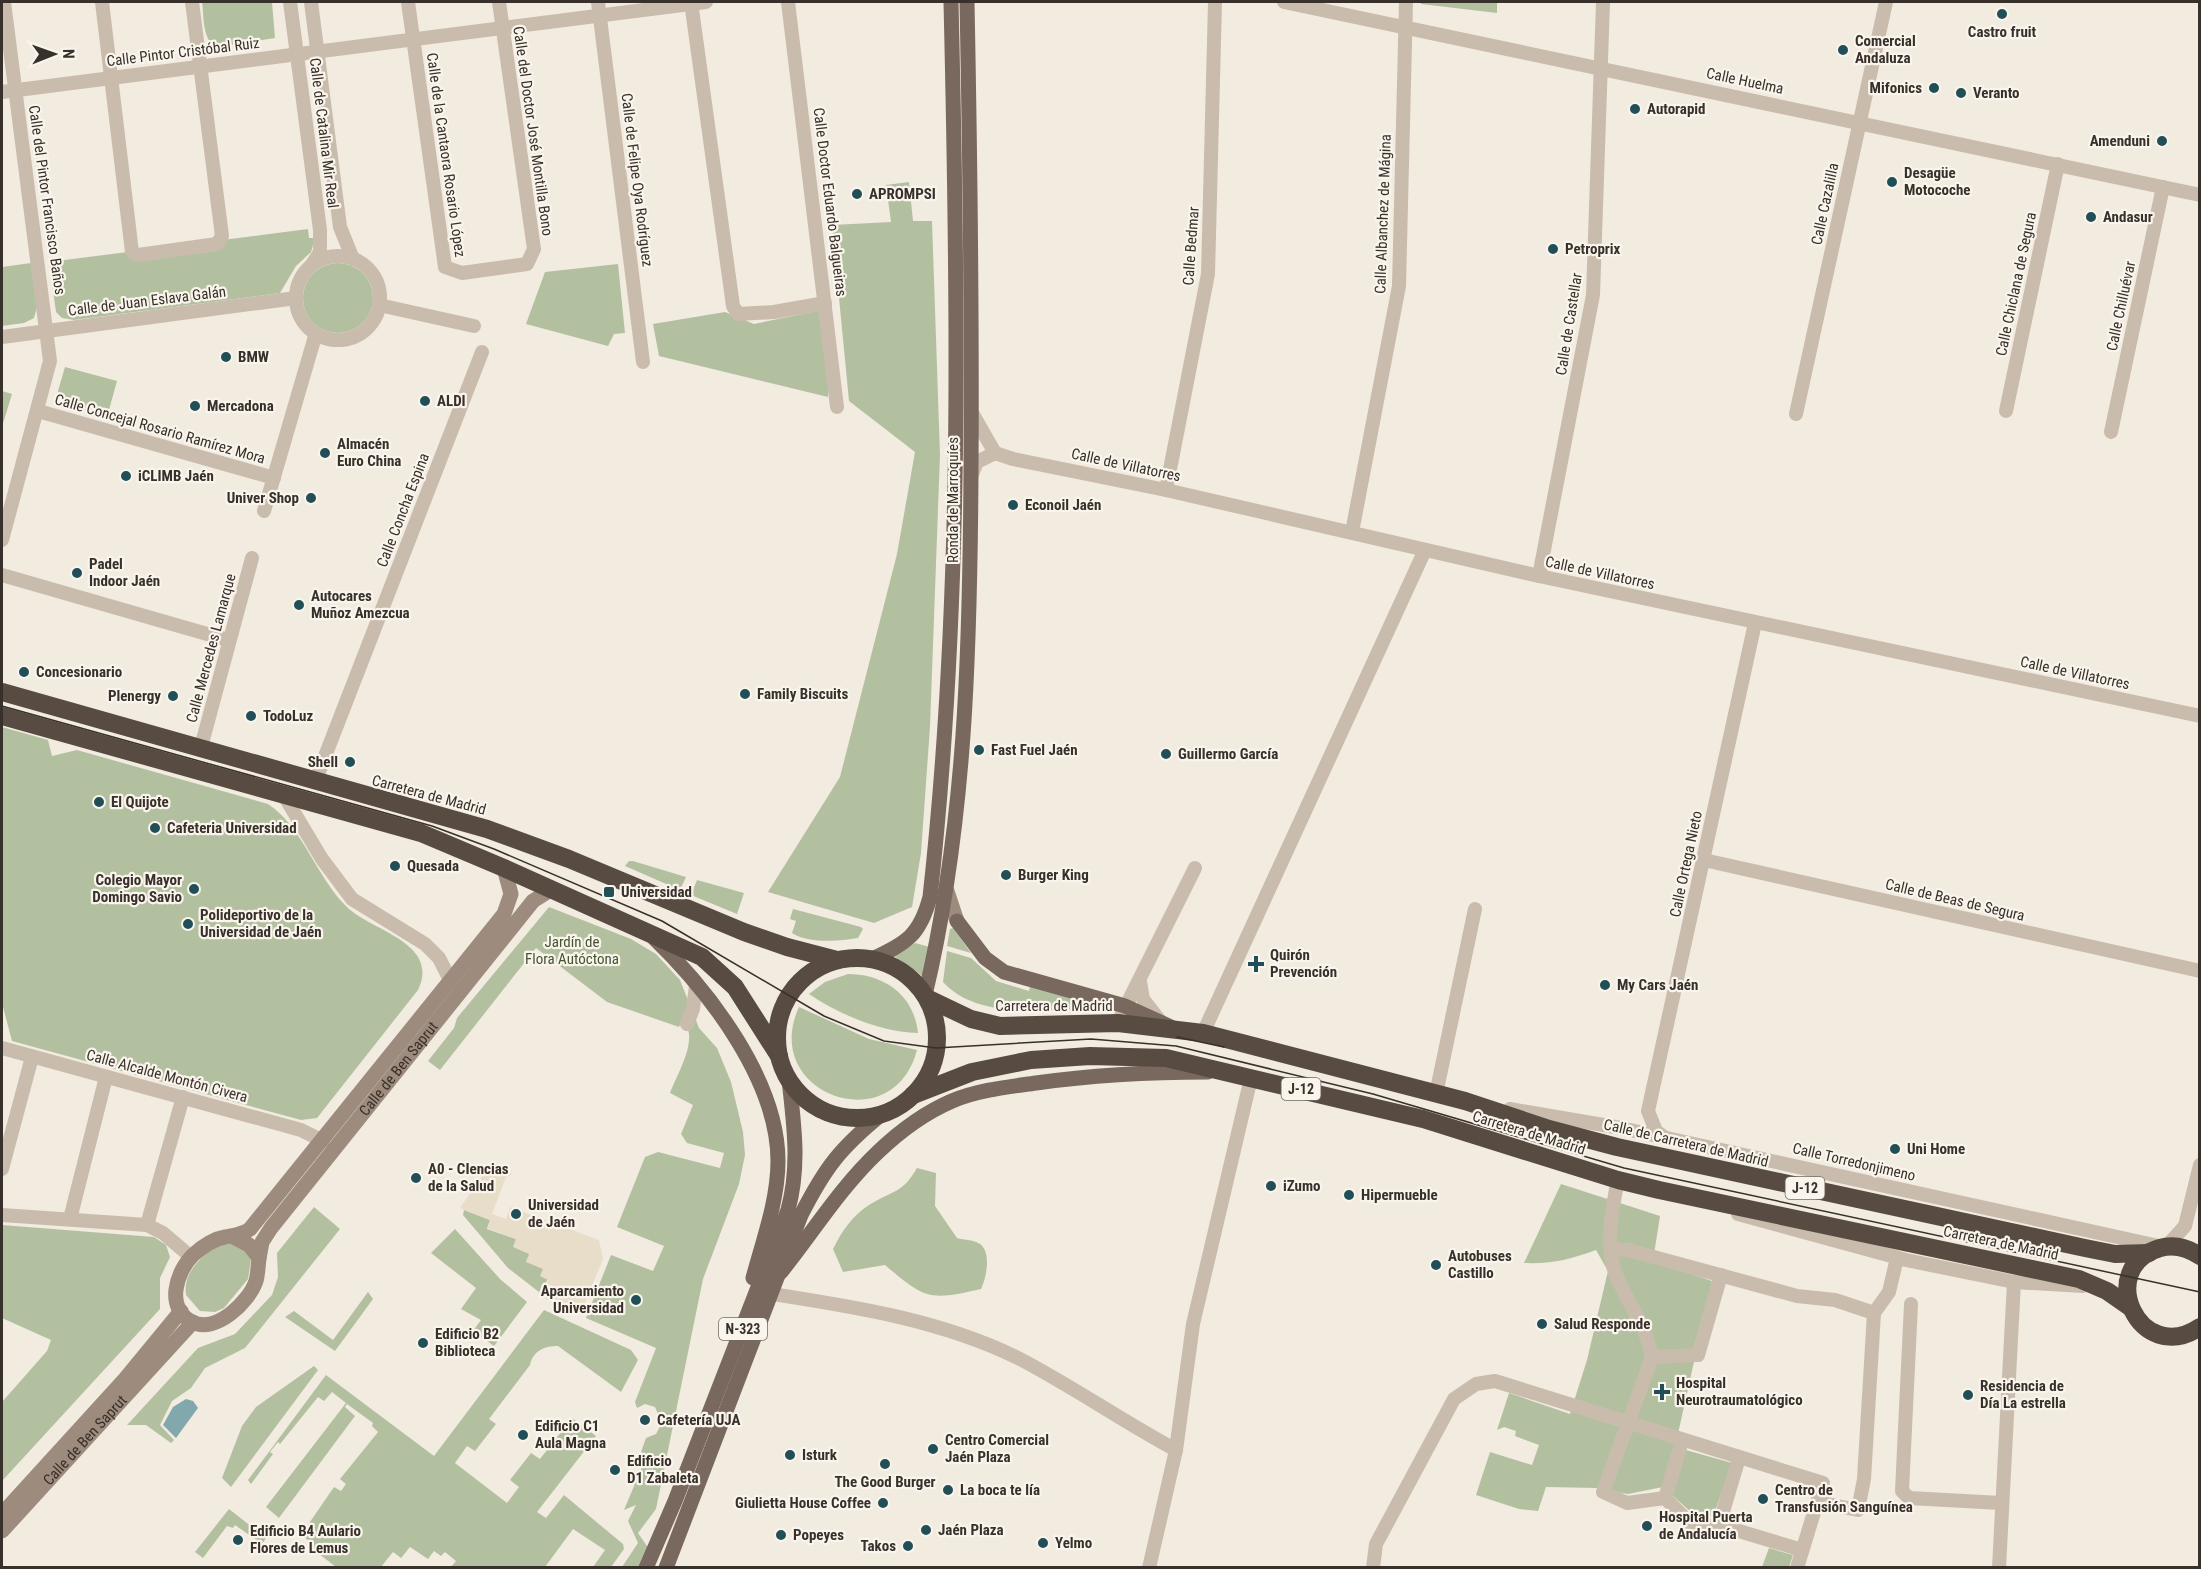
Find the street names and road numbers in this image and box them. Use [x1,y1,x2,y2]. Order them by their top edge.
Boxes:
street label: Calle del Doctor José Montilla Bono [509,25,557,237]
street label: Calle Pintor Cristóbal Ruiz [106,34,260,70]
street label: Calle de la Cantaora Rosario López [423,52,469,258]
street label: Calle de Catalina Mir Real [306,57,342,209]
street label: Calle Huelma [1705,64,1785,98]
street label: Calle de Felipe Oya Rodríguez [617,92,657,268]
street label: Calle del Pintor Francisco Baños [25,104,69,296]
street label: Calle Doctor Eduardo Balgueiras [809,107,851,298]
street label: Calle Albanchez de Mágina [1371,134,1395,294]
street label: Calle Cazalilla [1808,161,1842,247]
street label: Calle Bedmar [1179,206,1203,286]
street label: Calle Chiclana de Segura [1992,210,2040,358]
street label: Calle Chilluévar [2103,259,2139,353]
street label: Calle de Castellar [1552,271,1586,377]
street label: Calle de Juan Eslava Galán [67,282,227,320]
street label: Calle Concejal Rosario Ramírez Mora [53,390,267,468]
street label: Ronda de Marroquíes [944,437,962,563]
street label: Calle de Villatorres [1070,445,1183,485]
street label: Calle Concha Espina [373,450,433,570]
street label: Calle de Villatorres [1544,553,1657,593]
street label: Calle Mercedes Lamarque [182,571,240,725]
street label: Calle de Villatorres [2019,653,2132,693]
street label: Carretera de Madrid [370,771,488,819]
street label: Calle Ortega Nieto [1666,809,1706,919]
street label: Calle de Beas de Segura [1884,875,2026,925]
street label: Carretera de Madrid [995,997,1113,1015]
street label: Calle de Ben Saprut [355,1018,442,1119]
street label: Calle Alcalde Montón Civera [84,1046,250,1106]
road number: J-12 [1282,1078,1320,1100]
street label: Carretera de Madrid [1470,1107,1588,1159]
street label: Calle de Carretera de Madrid [1602,1115,1770,1171]
street label: Calle Torredonjimeno [1791,1139,1917,1185]
road number: J-12 [1786,1177,1824,1199]
street label: Carretera de Madrid [1942,1222,2060,1264]
road number: N-323 [719,1318,767,1340]
street label: Calle de Ben Saprut [39,1391,131,1489]

